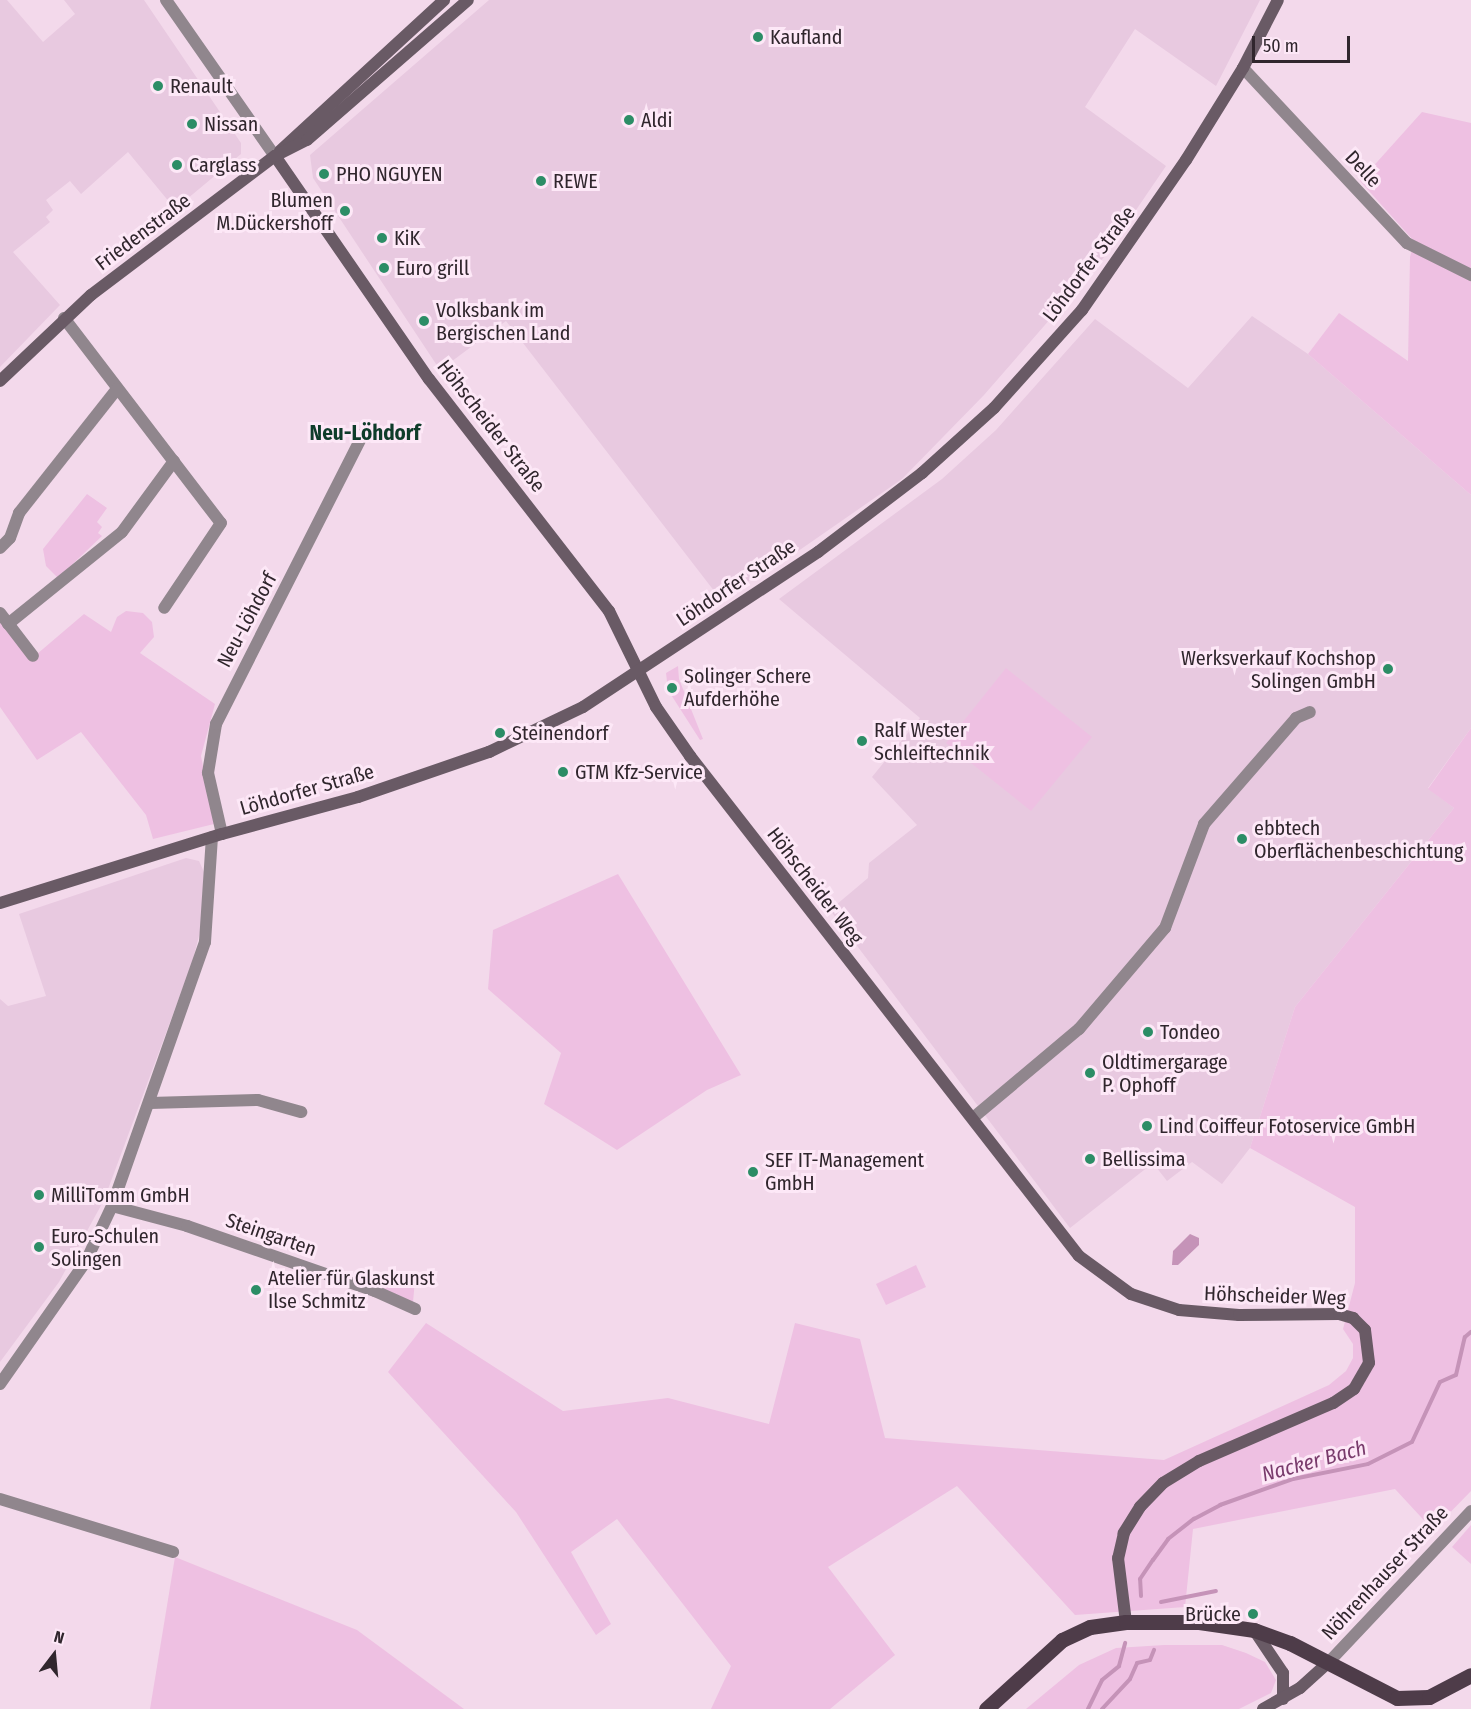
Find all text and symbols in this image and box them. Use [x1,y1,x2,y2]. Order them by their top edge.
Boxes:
scale bar [1255,24,1352,62]
place label: Kaufland [770,25,843,49]
marker: Kaufland [751,30,765,44]
text: 50 m [1263,35,1299,57]
place label: Renault [170,74,233,98]
marker: Renault [151,79,165,93]
place label: Aldi [641,108,672,132]
place label: Nissan [204,112,258,136]
marker: Aldi [622,113,636,127]
marker: Nissan [185,117,199,131]
street label: Delle [1340,146,1386,192]
place label: Carglass [189,153,257,177]
marker: Carglass [170,158,184,172]
place label: PHO NGUYEN [336,162,443,186]
marker: PHO NGUYEN [317,167,331,181]
place label: REWE [553,169,598,193]
marker: REWE [534,174,548,188]
street label: Friedenstraße [91,188,195,276]
place label: Blumen M.Dückershoff [216,188,333,235]
street label: Löhdorfer Straße [1038,202,1140,326]
marker: Blumen M.Dückershoff [338,204,352,218]
place label: KiK [394,226,420,250]
marker: KiK [375,231,389,245]
place label: Euro grill [396,256,469,280]
marker: Euro grill [377,261,391,275]
place label: Volksbank im Bergischen Land [436,298,570,345]
marker: Volksbank im Bergischen Land [417,314,431,328]
street label: Höhscheider Straße [432,355,550,497]
district label: Neu-Löhdorf [310,420,420,446]
street label: Löhdorfer Straße [672,534,800,632]
street label: Neu-Löhdorf [212,569,282,671]
place label: Werksverkauf Kochshop Solingen GmbH [1181,646,1376,693]
marker: Werksverkauf Kochshop Solingen GmbH [1381,662,1395,676]
place label: Solinger Schere Aufderhöhe [684,664,811,711]
marker: Solinger Schere Aufderhöhe [665,681,679,695]
place label: Ralf Wester Schleiftechnik [874,718,989,765]
place label: Steinendorf [512,721,608,745]
marker: Steinendorf [493,726,507,740]
marker: Ralf Wester Schleiftechnik [855,734,869,748]
street label: Löhdorfer Straße [237,759,377,821]
place label: GTM Kfz-Service [575,760,703,784]
marker: GTM Kfz-Service [556,765,570,779]
place label: ebbtech Oberflächenbeschichtung [1254,816,1463,863]
street label: Höhscheider Weg [762,823,868,949]
marker: ebbtech Oberflächenbeschichtung [1235,832,1249,846]
place label: Tondeo [1160,1020,1220,1044]
marker: Tondeo [1141,1025,1155,1039]
place label: Oldtimergarage P. Ophoff [1102,1050,1228,1097]
marker: Oldtimergarage P. Ophoff [1083,1066,1097,1080]
place label: Lind Coiffeur Fotoservice GmbH [1159,1114,1415,1138]
marker: Lind Coiffeur Fotoservice GmbH [1140,1119,1154,1133]
place label: Bellissima [1102,1147,1186,1171]
place label: SEF IT-Management GmbH [765,1148,924,1195]
marker: Bellissima [1083,1152,1097,1166]
marker: SEF IT-Management GmbH [746,1165,760,1179]
place label: MilliTomm GmbH [51,1183,190,1207]
marker: MilliTomm GmbH [32,1188,46,1202]
street label: Steingarten [223,1208,319,1262]
place label: Euro-Schulen Solingen [51,1224,159,1271]
marker: Euro-Schulen Solingen [32,1240,46,1254]
place label: Atelier für Glaskunst Ilse Schmitz [268,1266,435,1313]
street label: Höhscheider Weg [1204,1282,1346,1310]
marker: Atelier für Glaskunst Ilse Schmitz [249,1283,263,1297]
water label: Nacker Bach [1259,1435,1369,1487]
street label: Nöhrenhauser Straße [1317,1501,1453,1645]
place label: Brücke [1185,1602,1241,1626]
marker: Brücke [1246,1607,1260,1621]
north arrow [24,1625,84,1685]
text: N [52,1627,66,1648]

